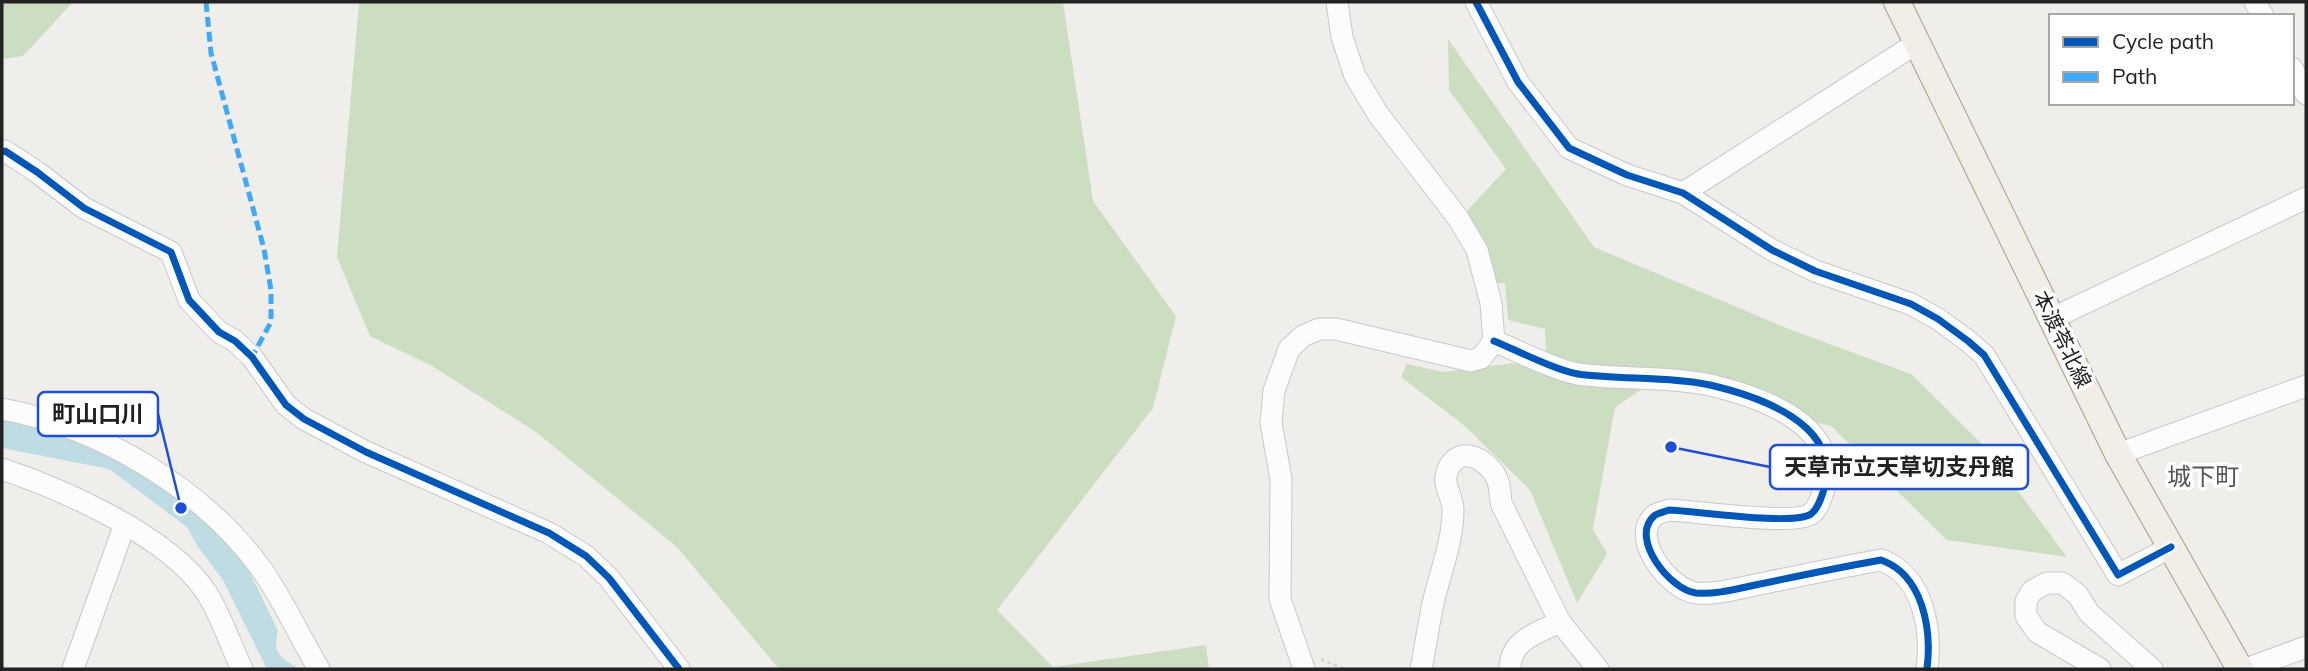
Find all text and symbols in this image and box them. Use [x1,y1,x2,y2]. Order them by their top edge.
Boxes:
legend [2049,14,2294,105]
text: Cycle path [2112,28,2214,54]
text: Path [2112,63,2157,89]
street label: 本渡苓北線 [2028,286,2098,392]
callout: 町山口川 [38,392,158,436]
text: 町山口川 [52,399,144,428]
callout: 天草市立天草切支丹館 [1770,445,2028,489]
text: 天草市立天草切支丹館 [1784,452,2014,481]
district label: 城下町 [2167,461,2239,491]

